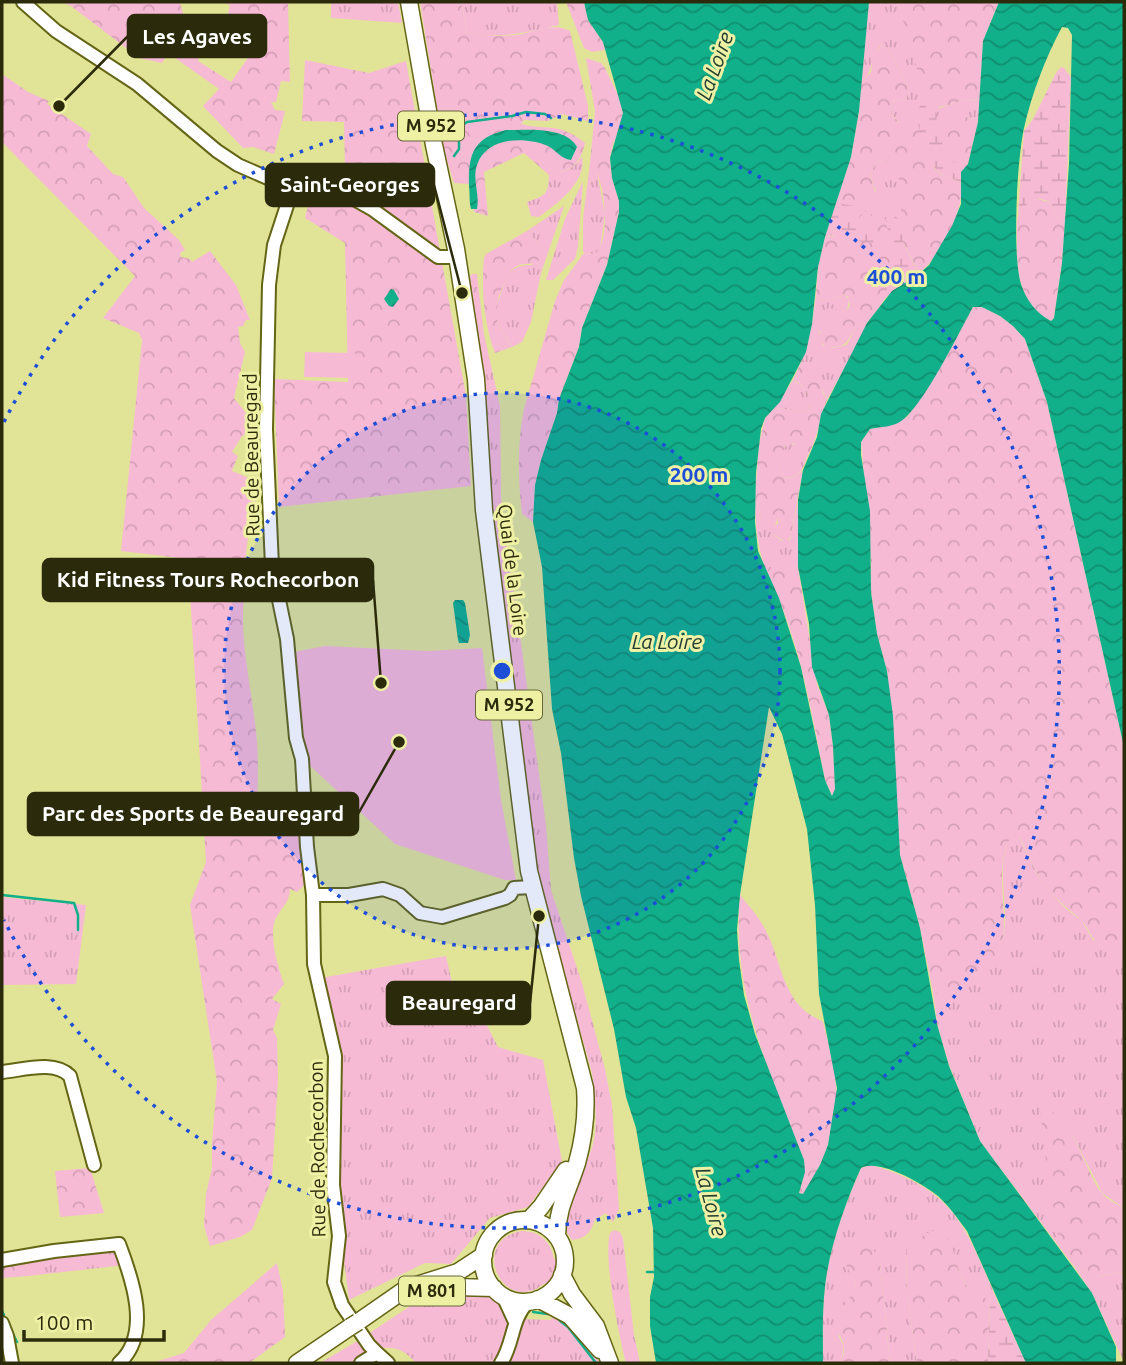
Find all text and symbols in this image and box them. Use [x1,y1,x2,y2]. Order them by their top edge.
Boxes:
callout: Les Agaves [128,15,266,57]
text: Les Agaves [142,24,252,48]
water label: La Loire [691,28,738,103]
road number: M 952 [398,112,464,140]
callout: Saint-Georges [266,164,434,206]
text: Saint-Georges [280,172,420,196]
text: 400 m [867,264,925,288]
street label: Rue de Beauregard [239,373,263,537]
text: 200 m [670,462,728,486]
street label: Quai de la Loire [494,503,532,637]
callout: Kid Fitness Tours Rochecorbon [43,559,373,601]
text: Kid Fitness Tours Rochecorbon [57,567,359,591]
water label: La Loire [632,629,703,653]
centre of rings [490,659,514,683]
road number: M 952 [476,690,542,720]
callout: Parc des Sports de Beauregard [28,793,358,835]
text: Parc des Sports de Beauregard [42,801,344,825]
callout: Beauregard [387,982,530,1024]
text: Beauregard [401,990,517,1014]
street label: Rue de Rochecorbon [304,1060,330,1238]
water label: La Loire [691,1165,733,1239]
road number: M 801 [399,1276,465,1306]
scale bar [24,1298,164,1342]
text: 100 m [35,1310,93,1334]

